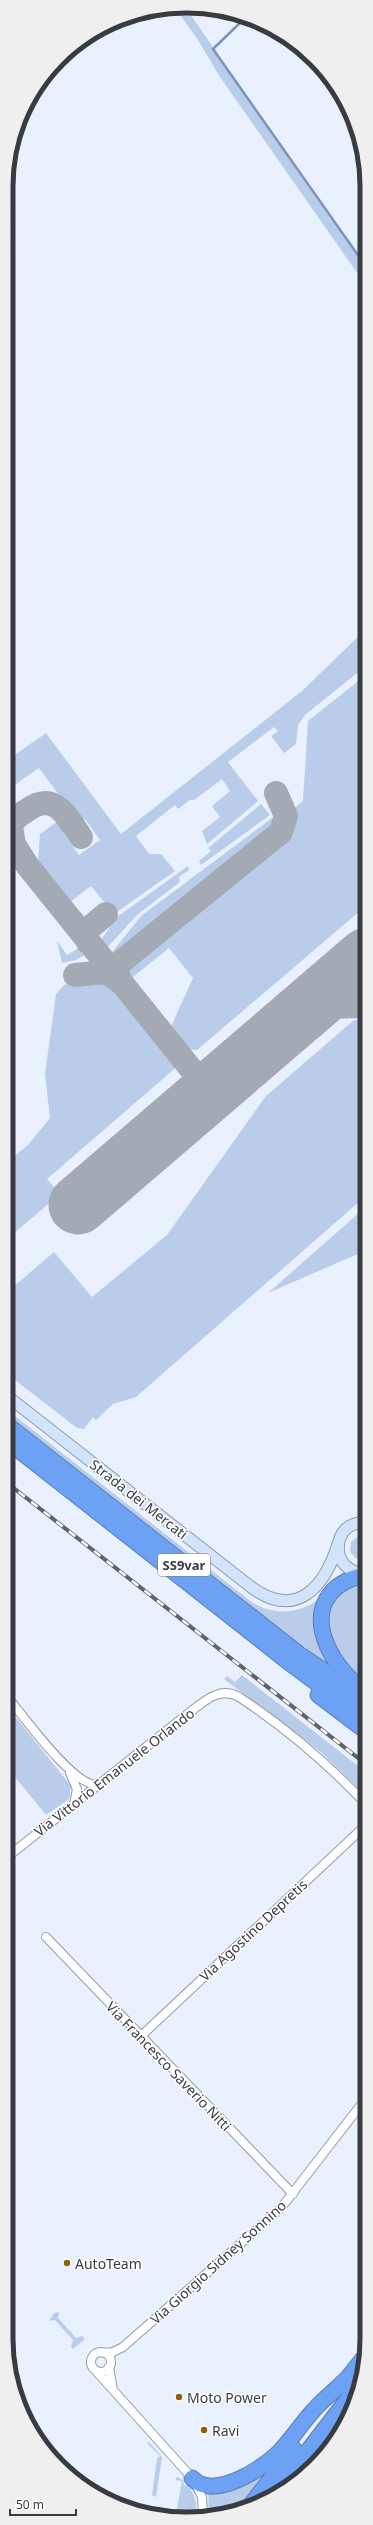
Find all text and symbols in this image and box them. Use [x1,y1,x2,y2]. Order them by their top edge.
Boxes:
street label: Strada dei Mercati [86,1455,192,1543]
road number: SS9var [158,1554,210,1576]
street label: Via Vittorio Emanuele Orlando [30,1703,198,1841]
street label: Via Agostino Depretis [195,1875,311,1985]
street label: Via Francesco Saverio Nitti [102,1997,236,2135]
street label: Via Giorgio Sidney Sonnino [146,2196,290,2328]
place label: AutoTeam [75,2254,142,2273]
marker: AutoTeam [62,2258,72,2268]
place label: Moto Power [187,2388,267,2407]
marker: Moto Power [174,2392,184,2402]
place label: Ravi [212,2421,239,2440]
marker: Ravi [199,2425,209,2435]
scale bar [10,2491,76,2517]
text: 50 m [16,2496,44,2513]

